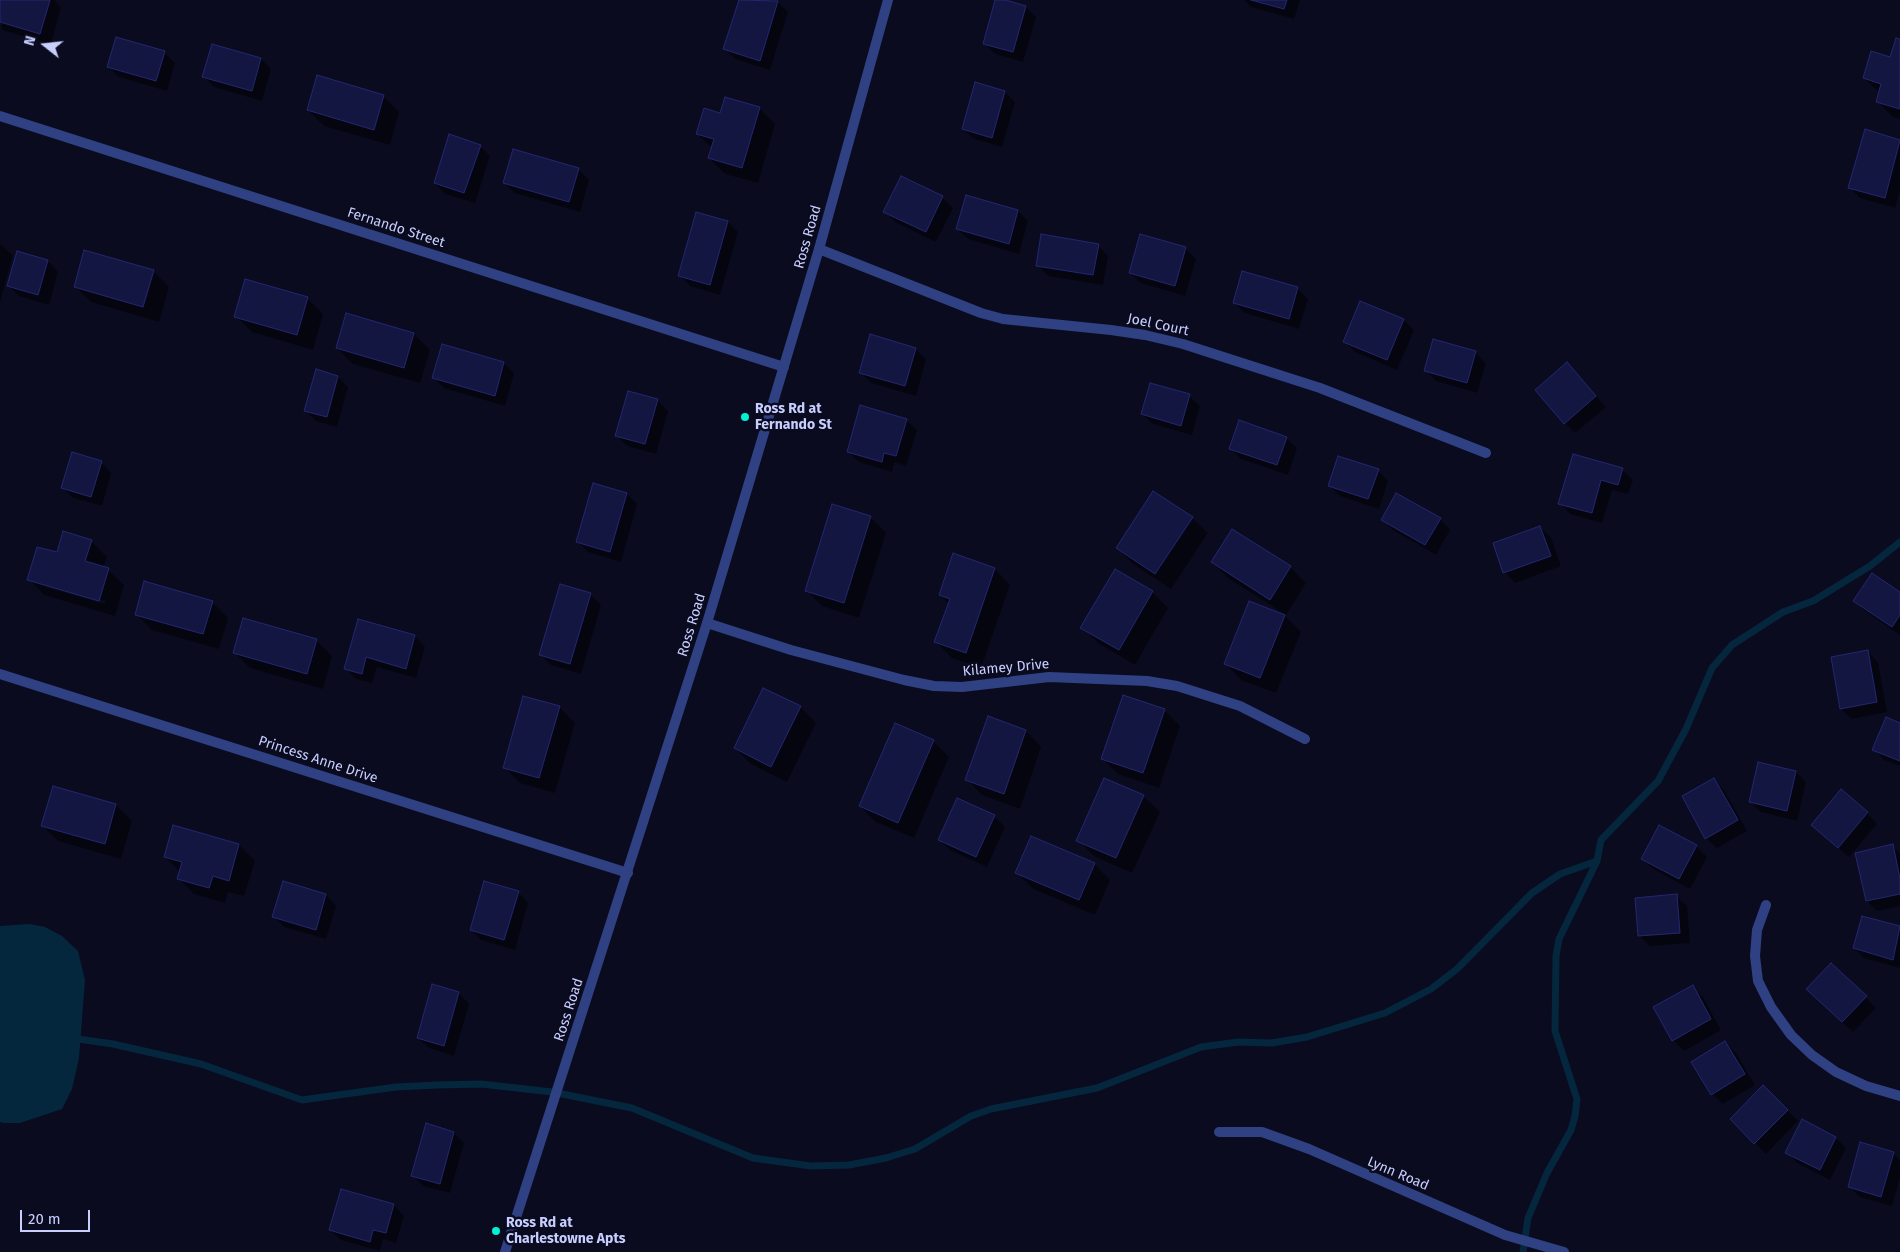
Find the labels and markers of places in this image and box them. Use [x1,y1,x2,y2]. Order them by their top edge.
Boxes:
place label: Ross Rd at Fernando St [755,401,832,434]
marker: Ross Rd at Fernando St [739,411,751,423]
place label: Ross Rd at Charlestowne Apts [506,1215,626,1248]
marker: Ross Rd at Charlestowne Apts [490,1225,502,1237]

